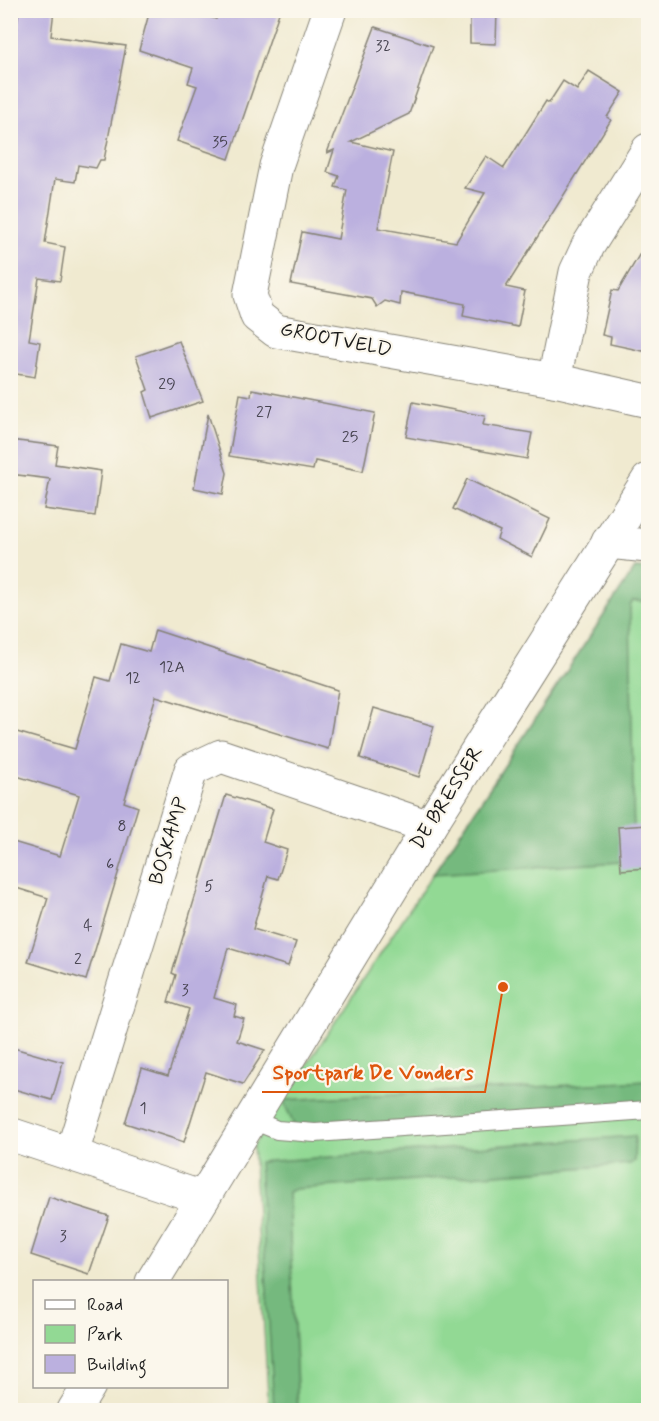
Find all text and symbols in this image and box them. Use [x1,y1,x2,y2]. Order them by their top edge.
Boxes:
house number: 32 [375,36,391,57]
house number: 35 [212,132,228,153]
street label: GROOTVELD [278,316,394,364]
house number: 29 [158,374,176,395]
house number: 27 [256,402,272,423]
house number: 25 [342,427,358,448]
house number: 12A [159,657,185,678]
house number: 12 [125,668,141,689]
street label: DE BRESSER [404,741,490,855]
street label: BOSKAMP [143,793,195,888]
house number: 8 [117,816,127,837]
house number: 6 [106,854,114,875]
house number: 5 [204,876,214,897]
house number: 4 [83,915,93,936]
house number: 2 [74,949,82,970]
house number: 3 [181,980,189,1001]
callout: Sportpark De Vonders [262,1053,485,1092]
text: Sportpark De Vonders [273,1059,474,1087]
house number: 1 [139,1098,147,1119]
house number: 3 [59,1226,67,1247]
legend [33,1280,228,1388]
text: Road [87,1293,123,1317]
text: Park [87,1323,123,1347]
text: Building [87,1353,147,1379]

